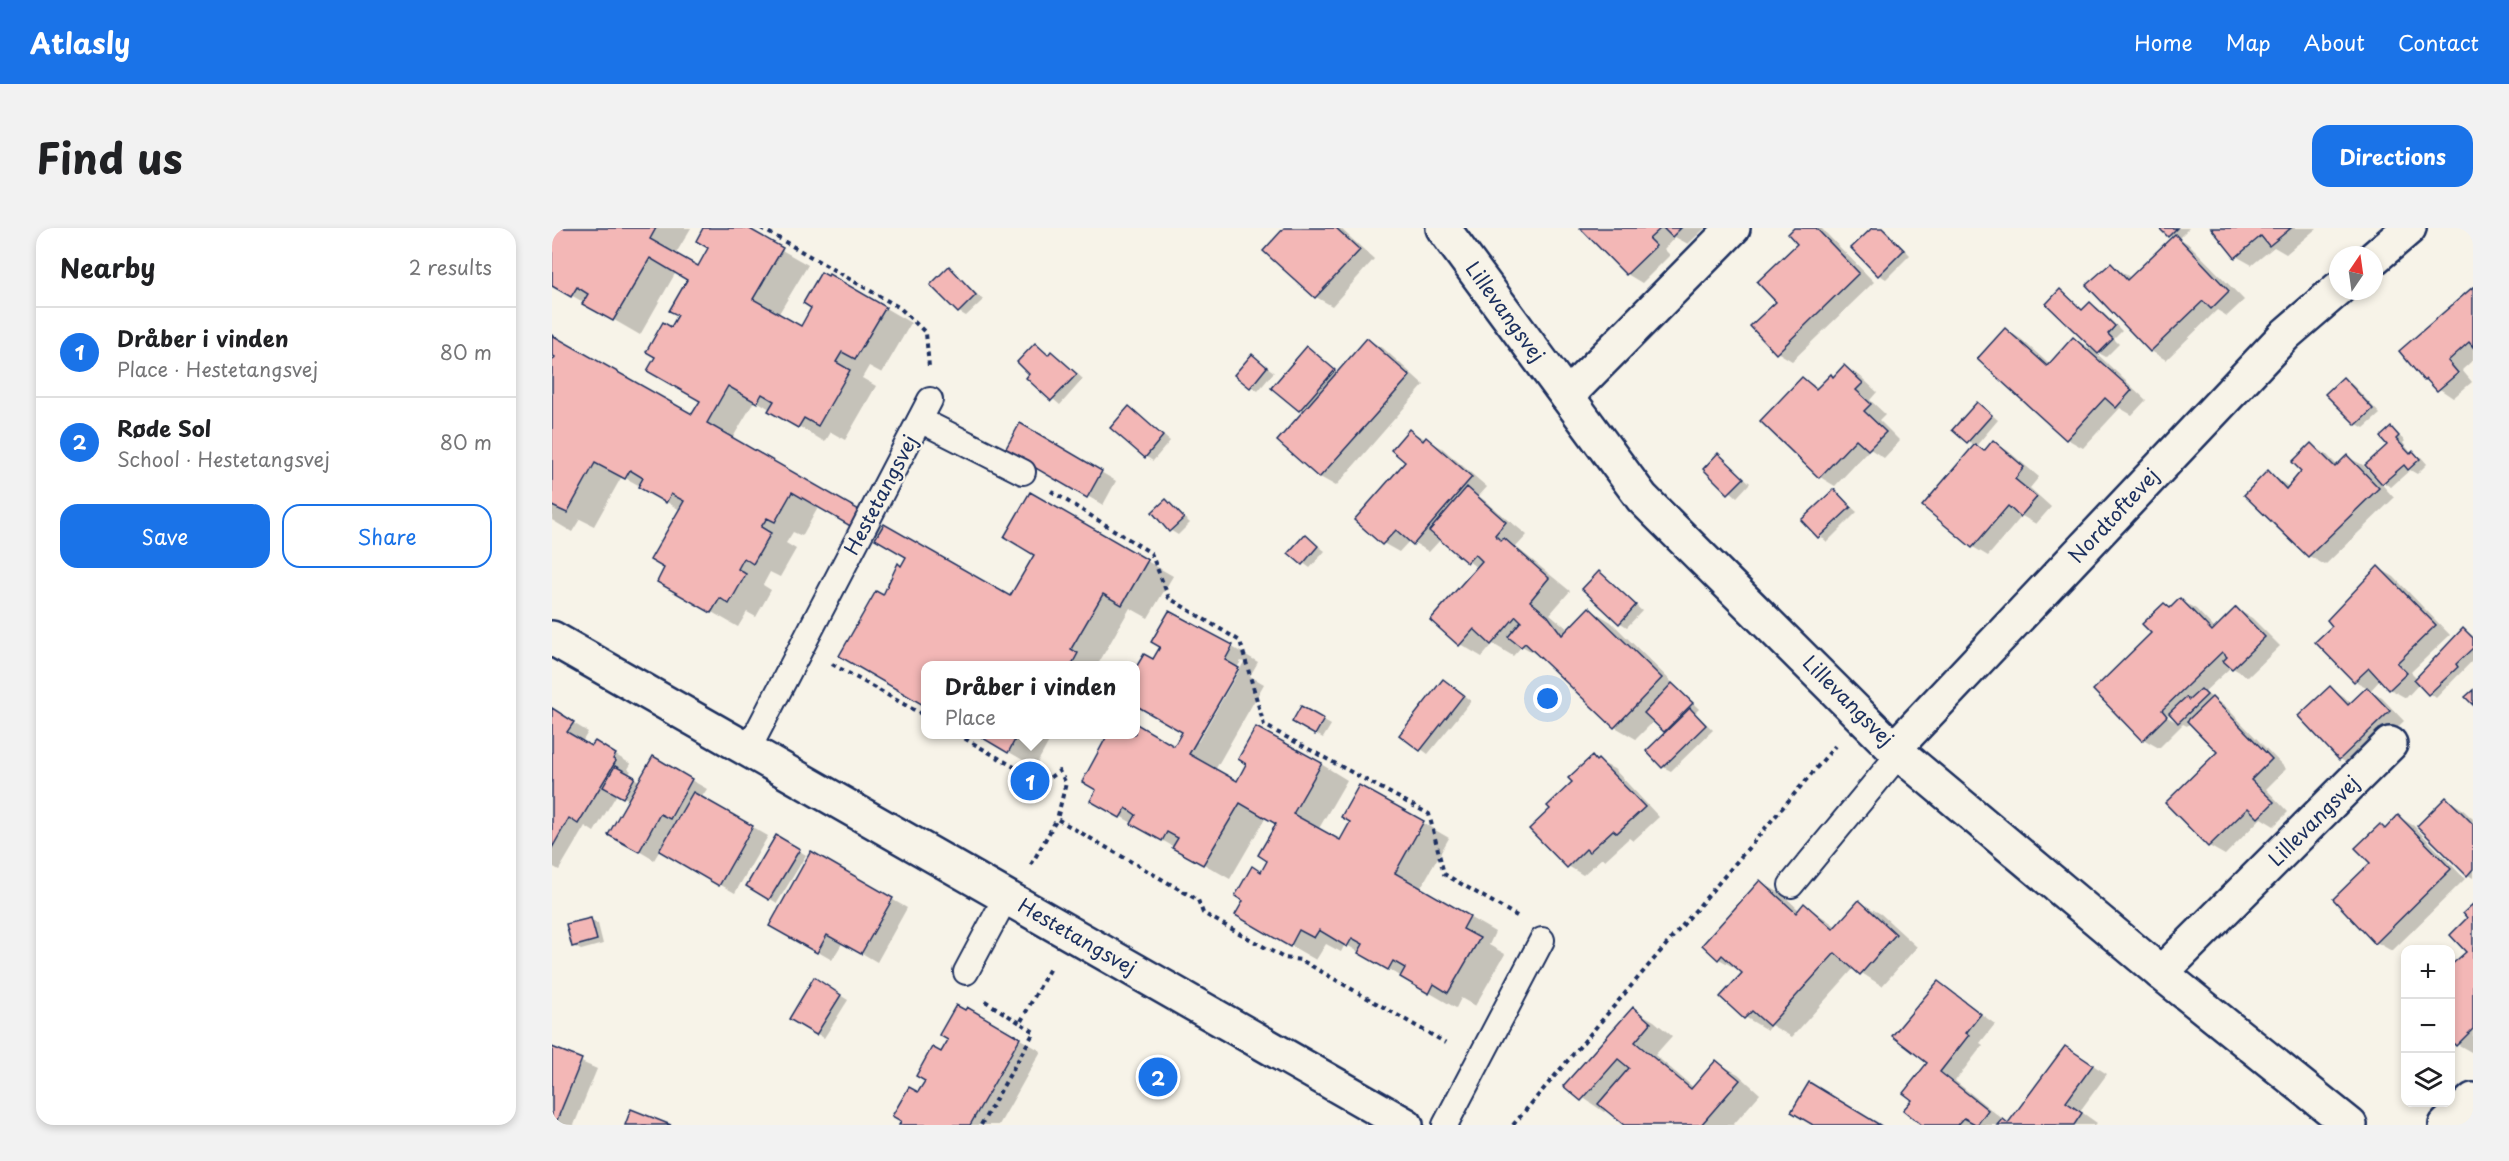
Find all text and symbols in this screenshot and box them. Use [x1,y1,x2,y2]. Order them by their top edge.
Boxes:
text: Atlasly [30,21,130,64]
text: Home [2134,26,2193,58]
text: Map [2226,26,2271,58]
text: About [2304,26,2365,58]
text: Contact [2398,26,2479,58]
text: Find us [36,125,183,188]
button: Directions [2312,125,2473,187]
north arrow [2329,246,2383,300]
text: Nearby [60,248,155,287]
text: 2 results [409,252,492,282]
street label: Lillevangsvej [1459,255,1553,368]
text: Dråber i vinden [117,321,289,354]
text: 1 [75,337,84,367]
text: 80 m [440,337,492,367]
text: Place · Hestetangsvej [117,354,318,384]
text: Røde Sol [117,411,211,444]
text: 2 [72,427,87,457]
text: 80 m [440,427,492,457]
street label: Hestetangsvej [836,429,924,560]
text: School · Hestetangsvej [117,444,330,474]
street label: Nordtoftevej [2061,461,2165,570]
button: Save [60,504,270,568]
button: Share [282,504,492,568]
street label: Lillevangsvej [1796,648,1901,753]
popup [921,661,1140,739]
text: Dråber i vinden [945,669,1116,702]
your location [1533,684,1562,713]
text: Place [945,702,996,732]
pin: 1 [1010,758,1050,804]
street label: Lillevangsvej [2261,768,2366,873]
street label: Hestetangsvej [1013,890,1142,982]
map controls [2401,945,2455,1107]
button: + [2401,945,2455,999]
button: − [2401,999,2455,1053]
button: layers [2401,1053,2455,1107]
pin: 2 [1138,1054,1178,1100]

